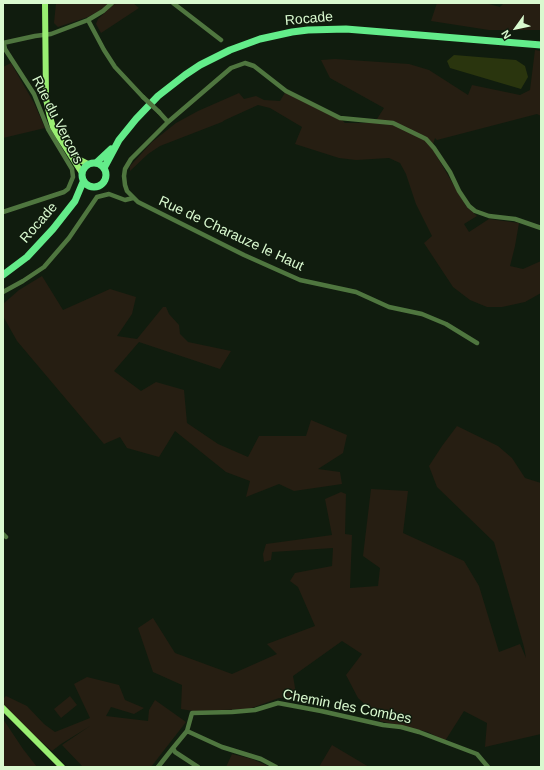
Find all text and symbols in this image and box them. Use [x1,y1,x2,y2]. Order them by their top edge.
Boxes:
north arrow [496,8,536,48]
street label: Rocade [284,9,334,29]
text: N [499,28,513,41]
street label: Rue du Vercors [28,73,86,167]
street label: Rue de Charauze le Haut [156,193,306,275]
street label: Rocade [17,199,61,247]
street label: Chemin des Combes [281,686,413,728]

